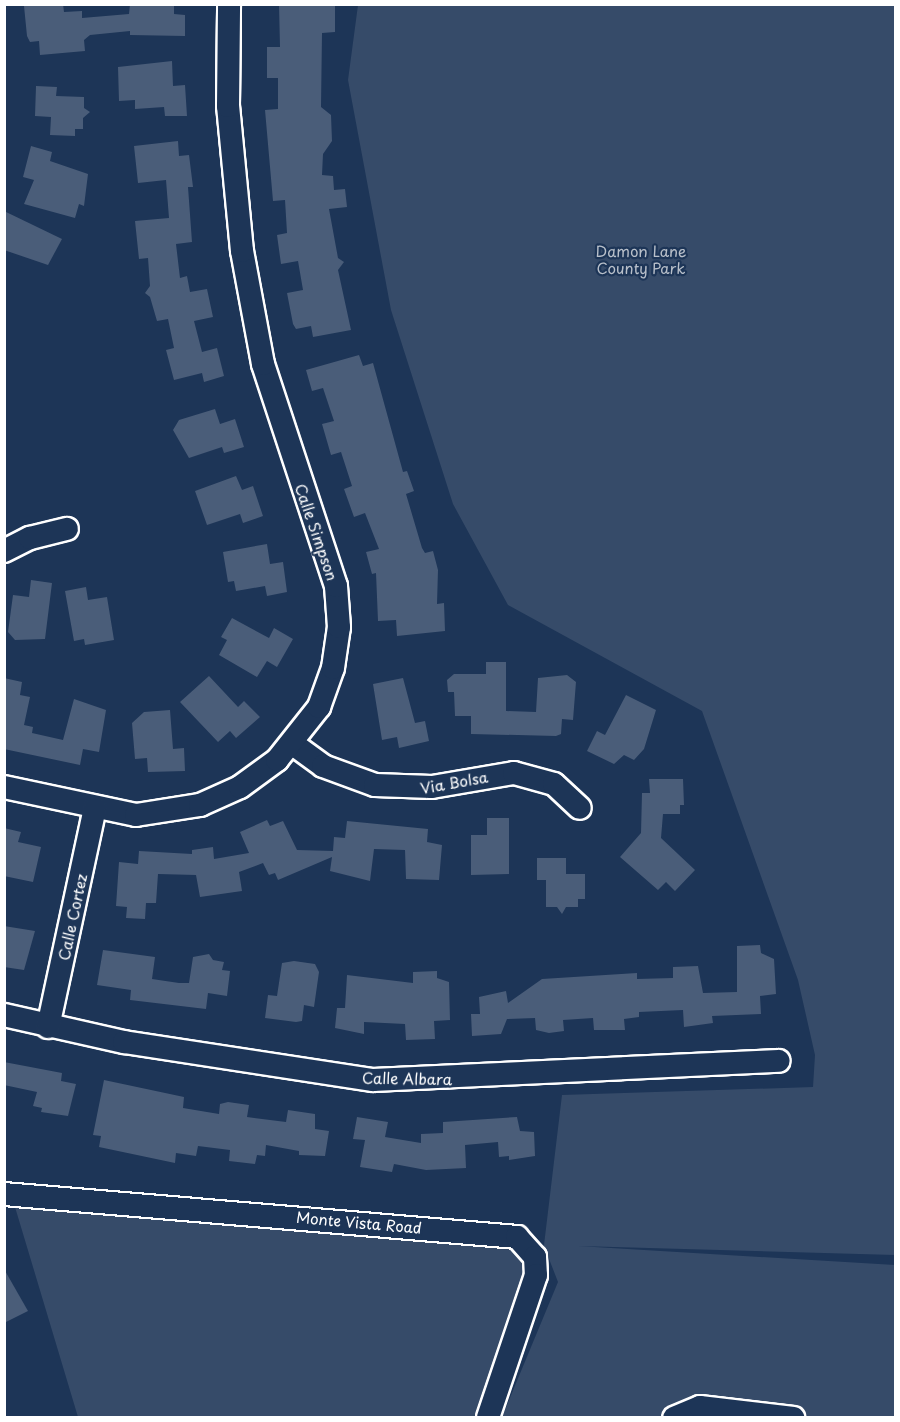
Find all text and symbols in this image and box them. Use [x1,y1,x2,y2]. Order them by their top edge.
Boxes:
park label: Damon Lane County Park [595,241,687,276]
street label: Calle Simpson [292,481,342,583]
street label: Via Bolsa [419,767,489,797]
street label: Calle Cortez [54,872,90,962]
street label: Calle Albara [362,1068,452,1088]
street label: Monte Vista Road [294,1207,424,1237]

